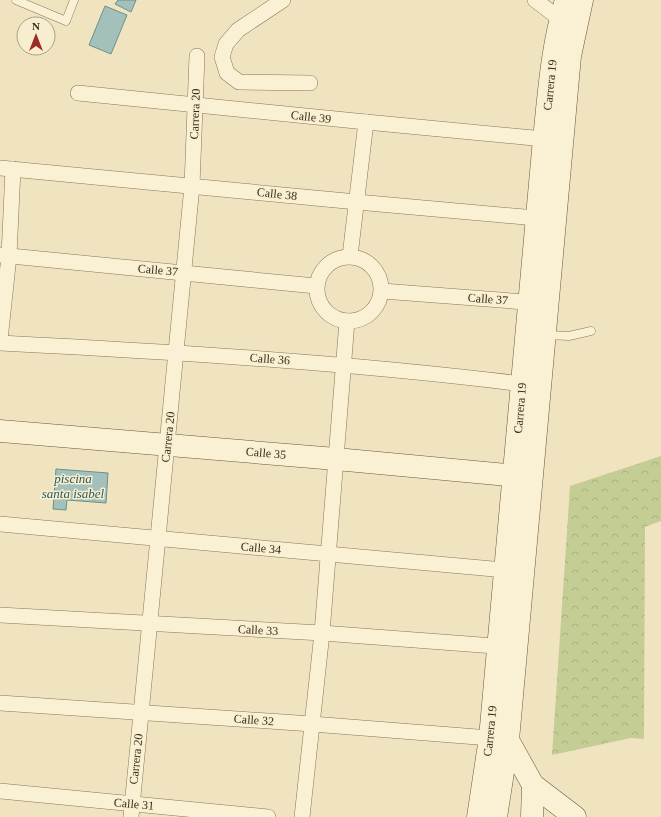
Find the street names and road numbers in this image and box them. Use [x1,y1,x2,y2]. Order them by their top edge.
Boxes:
street label: Carrera 19 [540,59,560,111]
street label: Carrera 20 [187,88,203,140]
street label: Calle 39 [290,108,332,126]
street label: Calle 38 [256,185,298,203]
street label: Calle 37 [137,261,179,279]
street label: Calle 37 [467,291,509,307]
street label: Calle 36 [249,351,291,367]
street label: Carrera 19 [511,382,529,434]
street label: Carrera 20 [158,411,178,463]
street label: Calle 35 [245,444,287,462]
street label: Calle 34 [240,539,282,557]
street label: Calle 33 [237,622,279,638]
street label: Carrera 19 [480,705,500,757]
street label: Calle 32 [233,712,275,728]
street label: Carrera 20 [126,733,146,785]
street label: Calle 31 [113,795,155,813]

